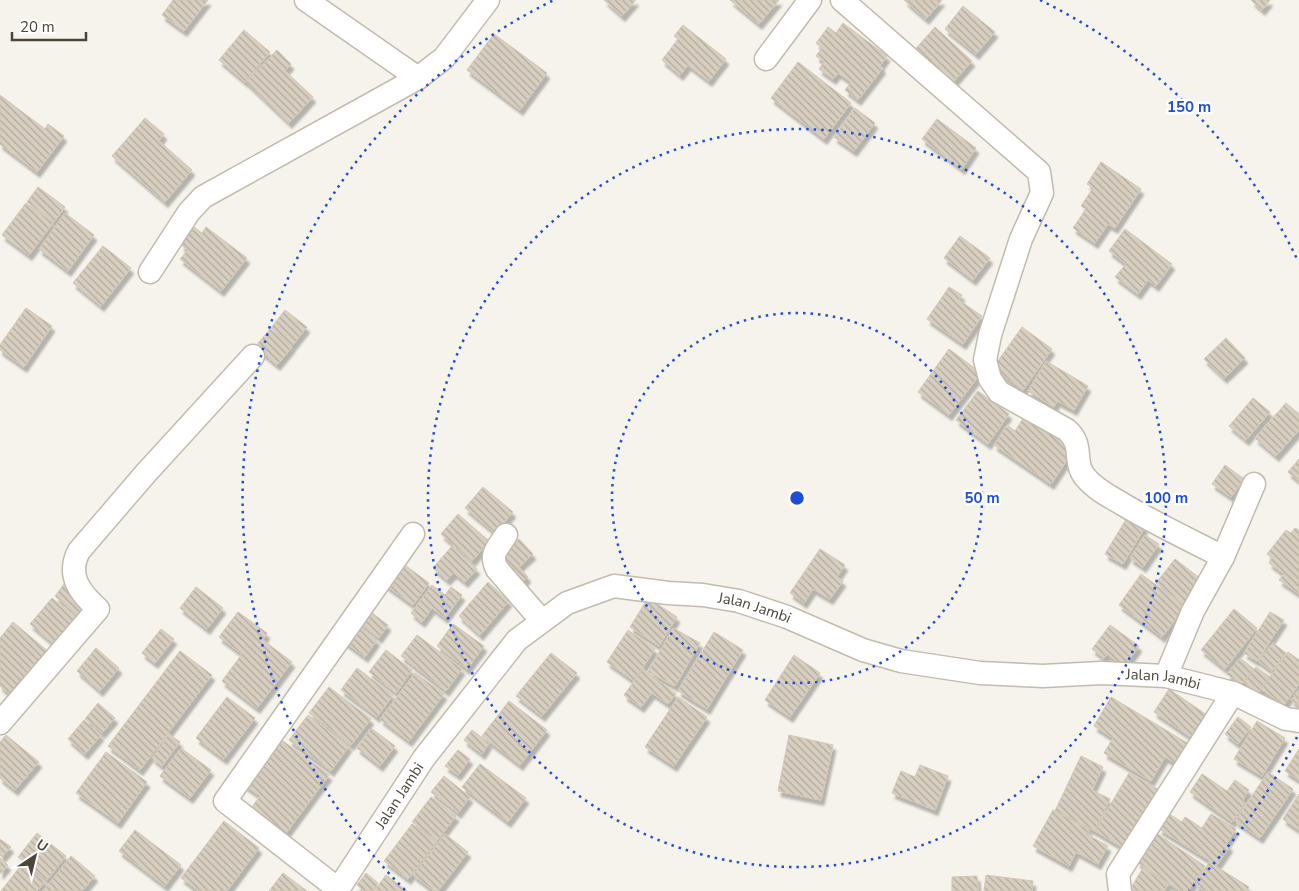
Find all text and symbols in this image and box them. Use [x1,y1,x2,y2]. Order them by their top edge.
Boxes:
scale bar [12,10,86,42]
text: 20 m [20,17,55,37]
text: 150 m [1167,97,1211,117]
text: 50 m [964,488,1000,508]
text: 100 m [1144,488,1188,508]
centre of rings [788,489,806,507]
street label: Jalan Jambi [716,587,794,628]
street label: Jalan Jambi [1124,664,1203,694]
street label: Jalan Jambi [370,759,428,834]
north arrow [10,831,60,881]
text: U [32,835,52,857]

